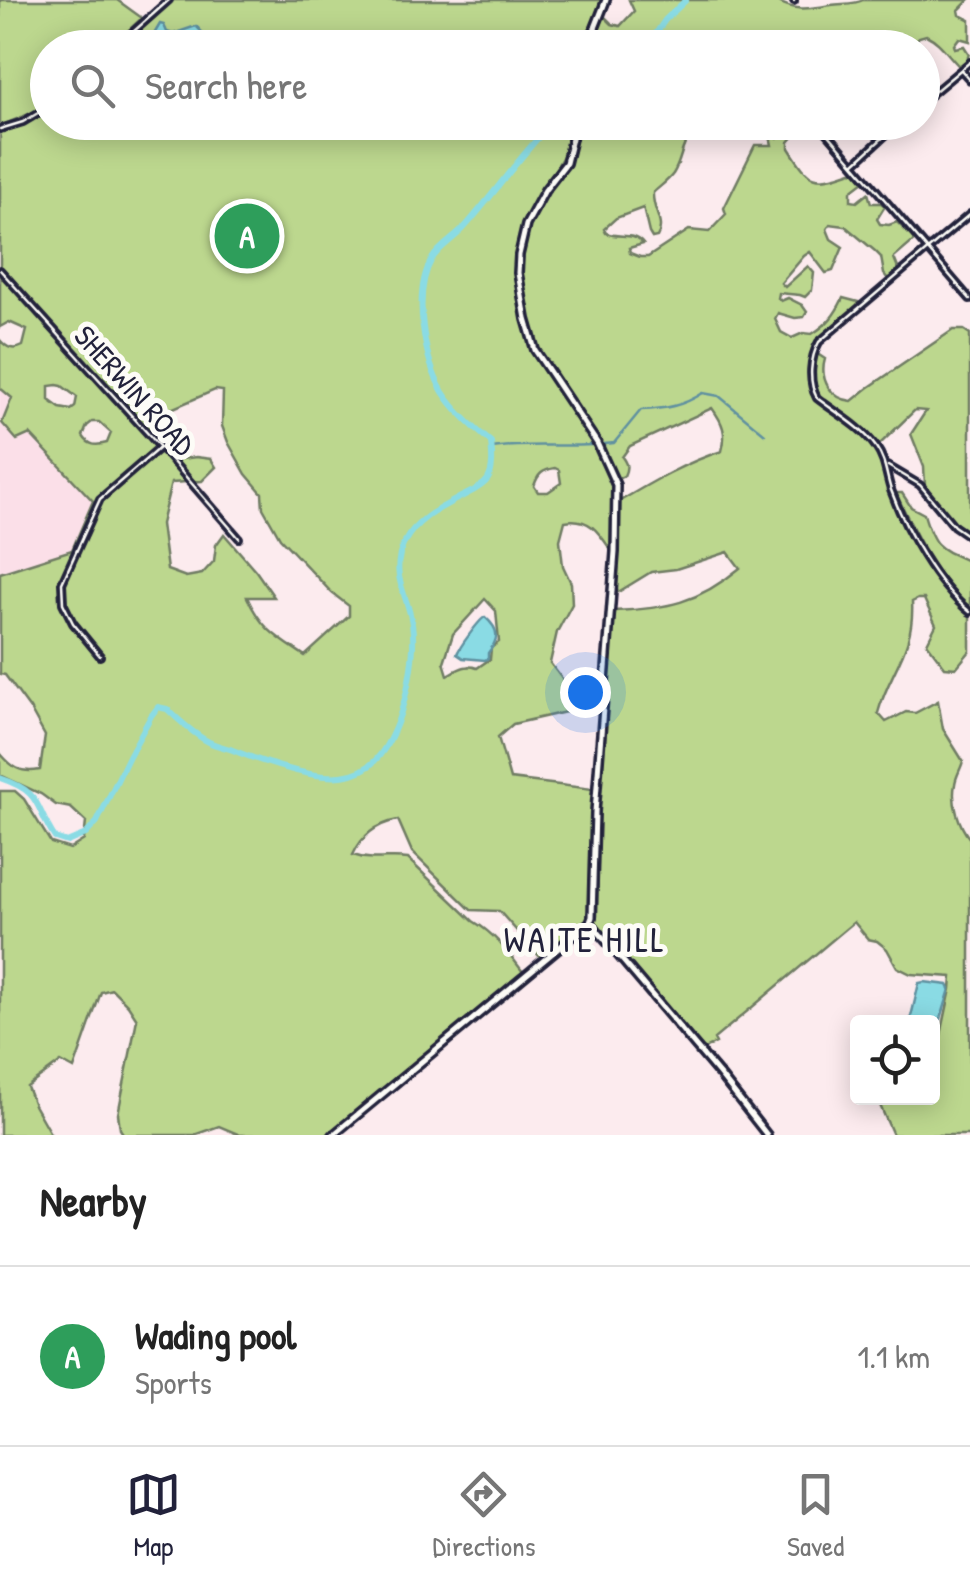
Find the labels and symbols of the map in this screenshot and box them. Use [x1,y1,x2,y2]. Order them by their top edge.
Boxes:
pin: A [214,198,280,274]
street label: SHERWIN ROAD [66,316,205,464]
your location [560,667,611,718]
district label: WAITE HILL [504,916,666,963]

